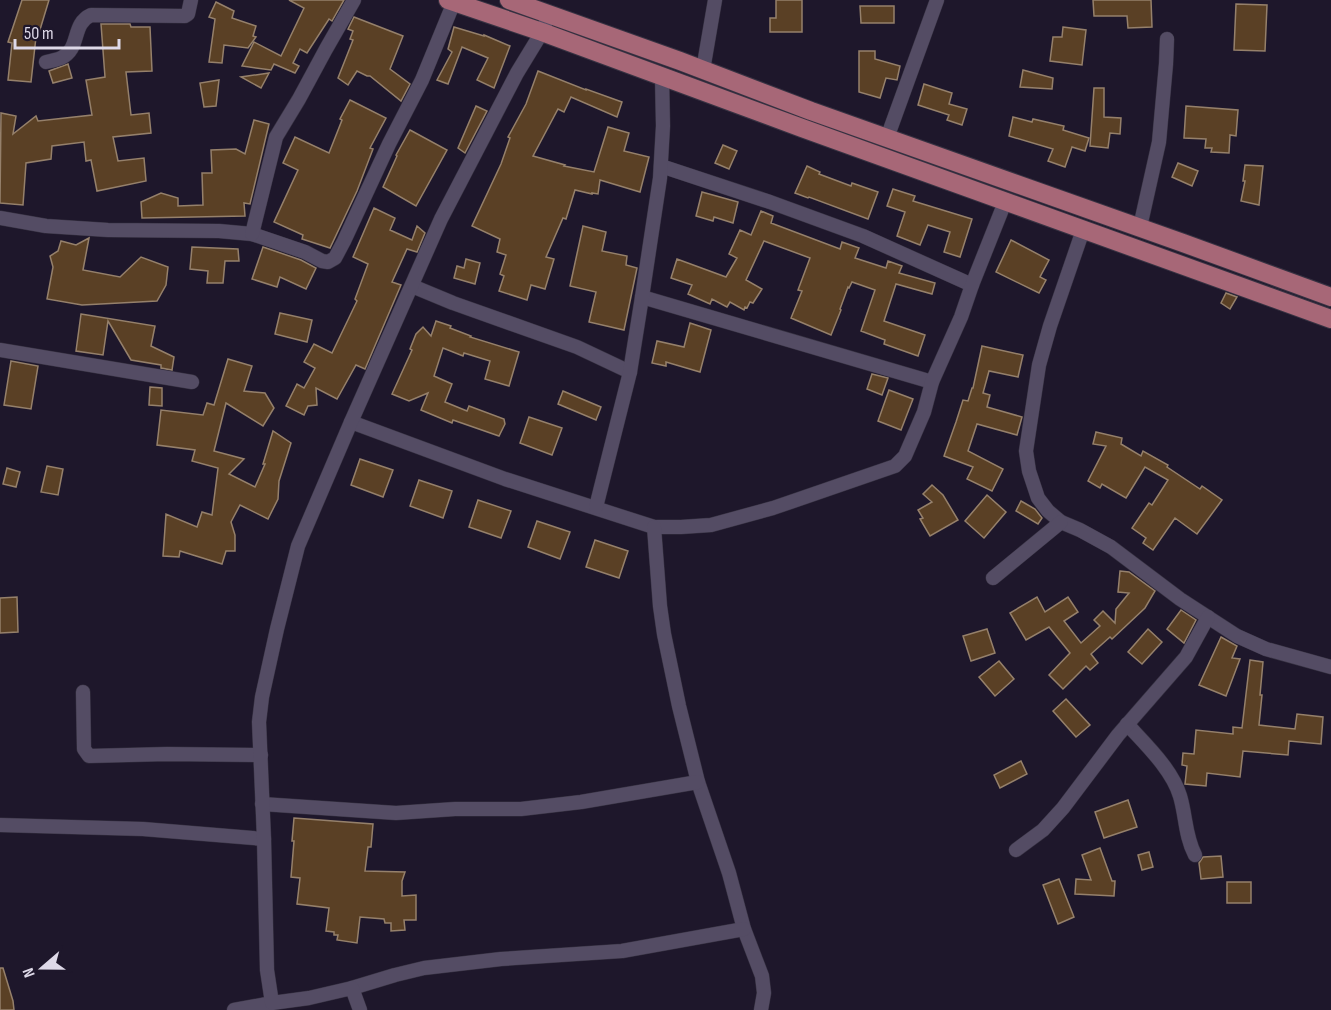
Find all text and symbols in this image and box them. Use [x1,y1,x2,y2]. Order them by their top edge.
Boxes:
scale bar [15,12,118,50]
text: 50 m [24,23,54,44]
north arrow [12,938,72,998]
text: N [19,965,40,980]

